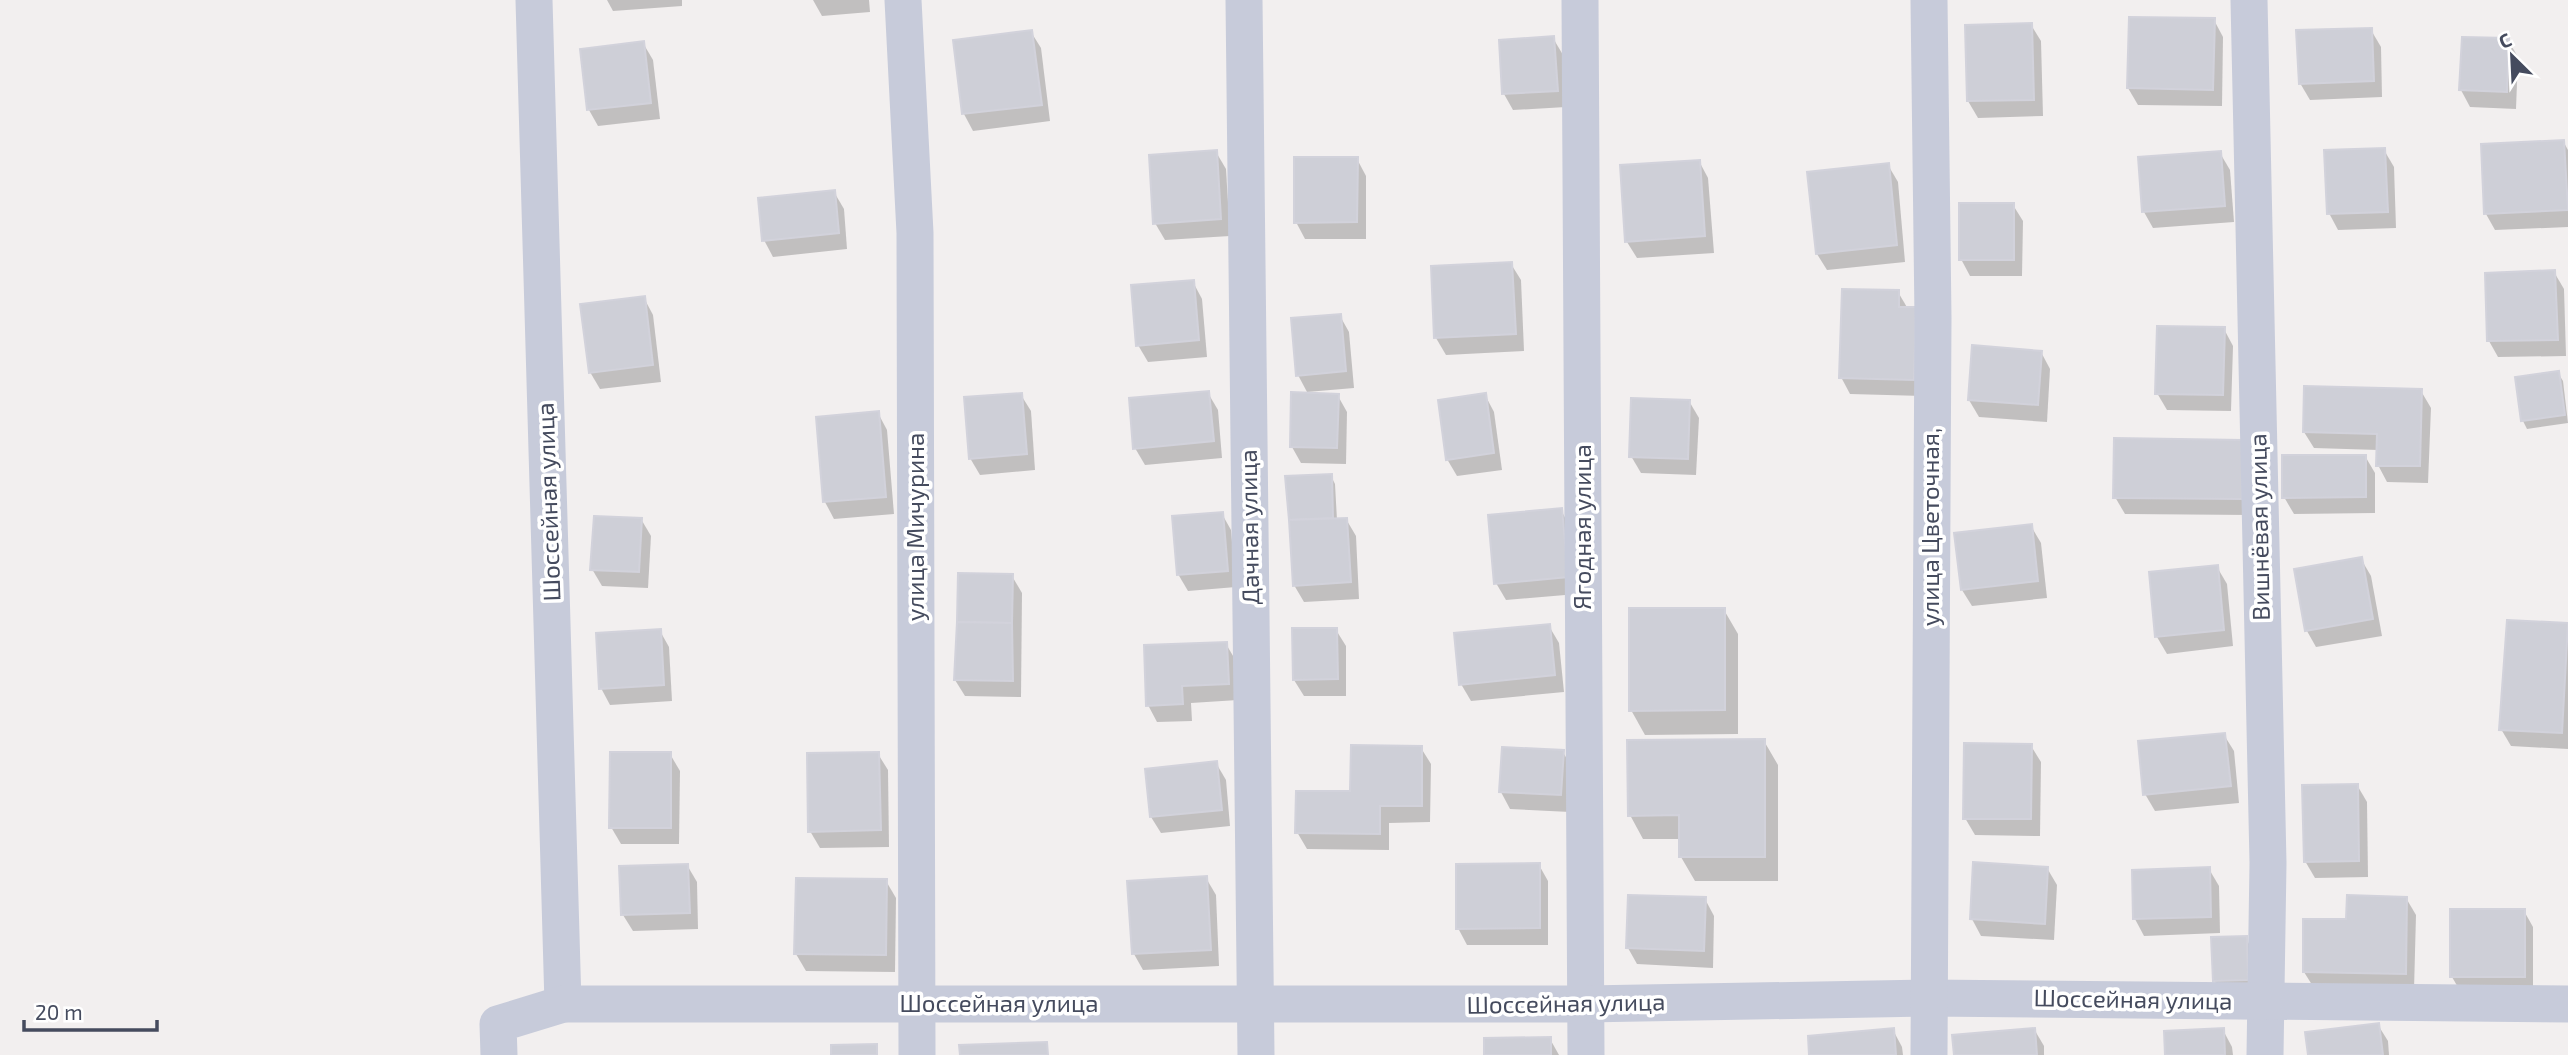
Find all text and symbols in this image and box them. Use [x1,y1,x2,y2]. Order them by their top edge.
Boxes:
north arrow [2477,21,2547,91]
text: С [2495,27,2515,53]
street label: Шоссейная улица [530,402,566,602]
street label: улица Цветочная, [1915,428,1945,626]
street label: улица Мичурина [900,433,930,621]
street label: Вишнёвая улица [2242,433,2276,621]
street label: Ягодная улица [1567,444,1597,610]
street label: Дачная улица [1233,449,1265,605]
street label: Шоссейная улица [2033,982,2233,1016]
street label: Шоссейная улица [1466,986,1666,1020]
scale bar [24,988,158,1032]
street label: Шоссейная улица [900,988,1098,1018]
text: 20 m [35,999,83,1024]

